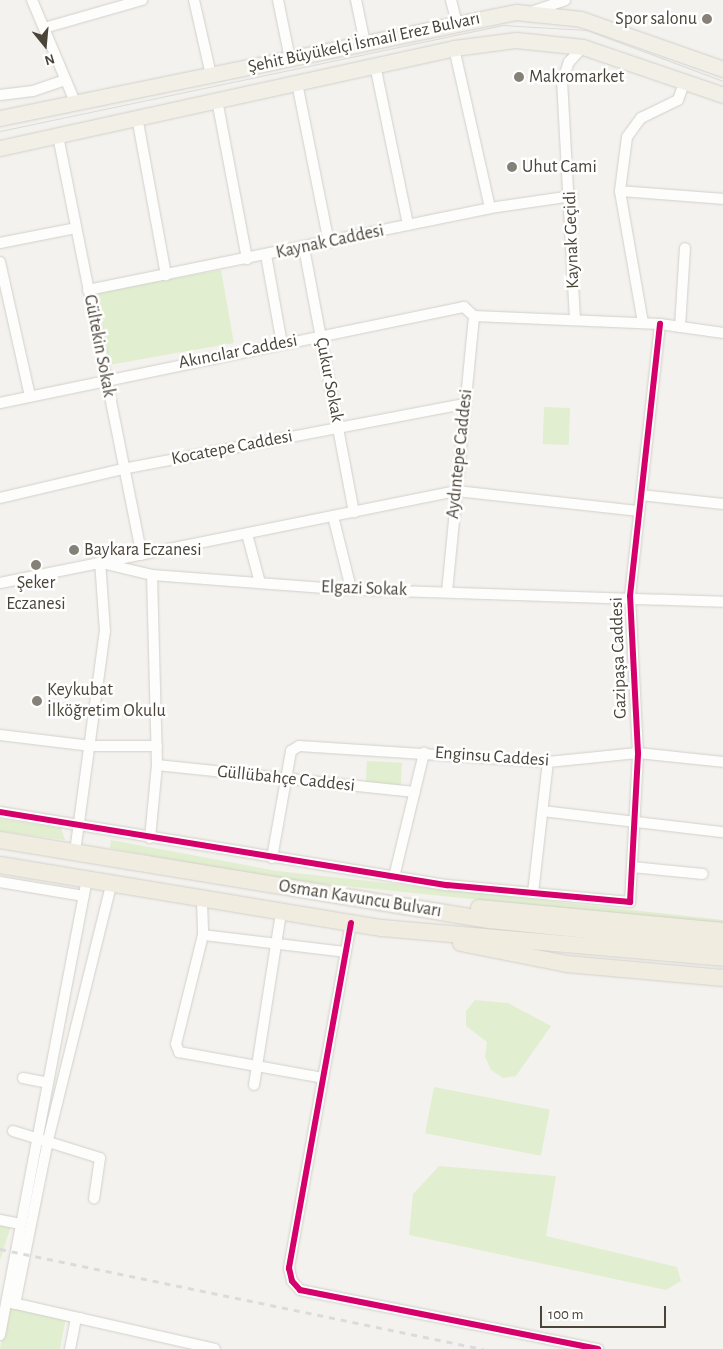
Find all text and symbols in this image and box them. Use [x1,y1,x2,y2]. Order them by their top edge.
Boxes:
street label: Şehit Büyükelçi İsmail Erez Bulvarı [246,8,482,78]
place label: Spor salonu [615,8,697,30]
marker: Spor salonu [701,13,713,25]
north arrow [20,20,70,70]
text: N [43,51,56,67]
place label: Makromarket [529,66,624,88]
marker: Makromarket [513,71,525,83]
place label: Uhut Cami [522,156,597,178]
marker: Uhut Cami [506,161,518,173]
street label: Kaynak Geçidi [559,191,585,289]
street label: Kaynak Caddesi [274,220,386,264]
street label: Gültekin Sokak [78,293,120,399]
street label: Akıncılar Caddesi [177,330,299,374]
street label: Çukur Sokak [310,336,348,424]
street label: Aydıntepe Caddesi [442,388,478,520]
street label: Kocatepe Caddesi [169,426,295,470]
place label: Baykara Eczanesi [84,539,202,561]
marker: Baykara Eczanesi [68,544,80,556]
marker: Şeker Eczanesi [30,559,42,571]
place label: Şeker Eczanesi [6,573,66,616]
street label: Elgazi Sokak [321,577,407,601]
street label: Gazipaşa Caddesi [606,597,632,719]
place label: Keykubat İlköğretim Okulu [47,680,166,722]
marker: Keykubat İlköğretim Okulu [31,695,43,707]
street label: Enginsu Caddesi [434,742,550,772]
street label: Güllübahçe Caddesi [216,761,356,797]
street label: Osman Kavuncu Bulvarı [277,875,443,923]
scale bar [543,1296,669,1328]
text: 100 m [548,1307,583,1322]

